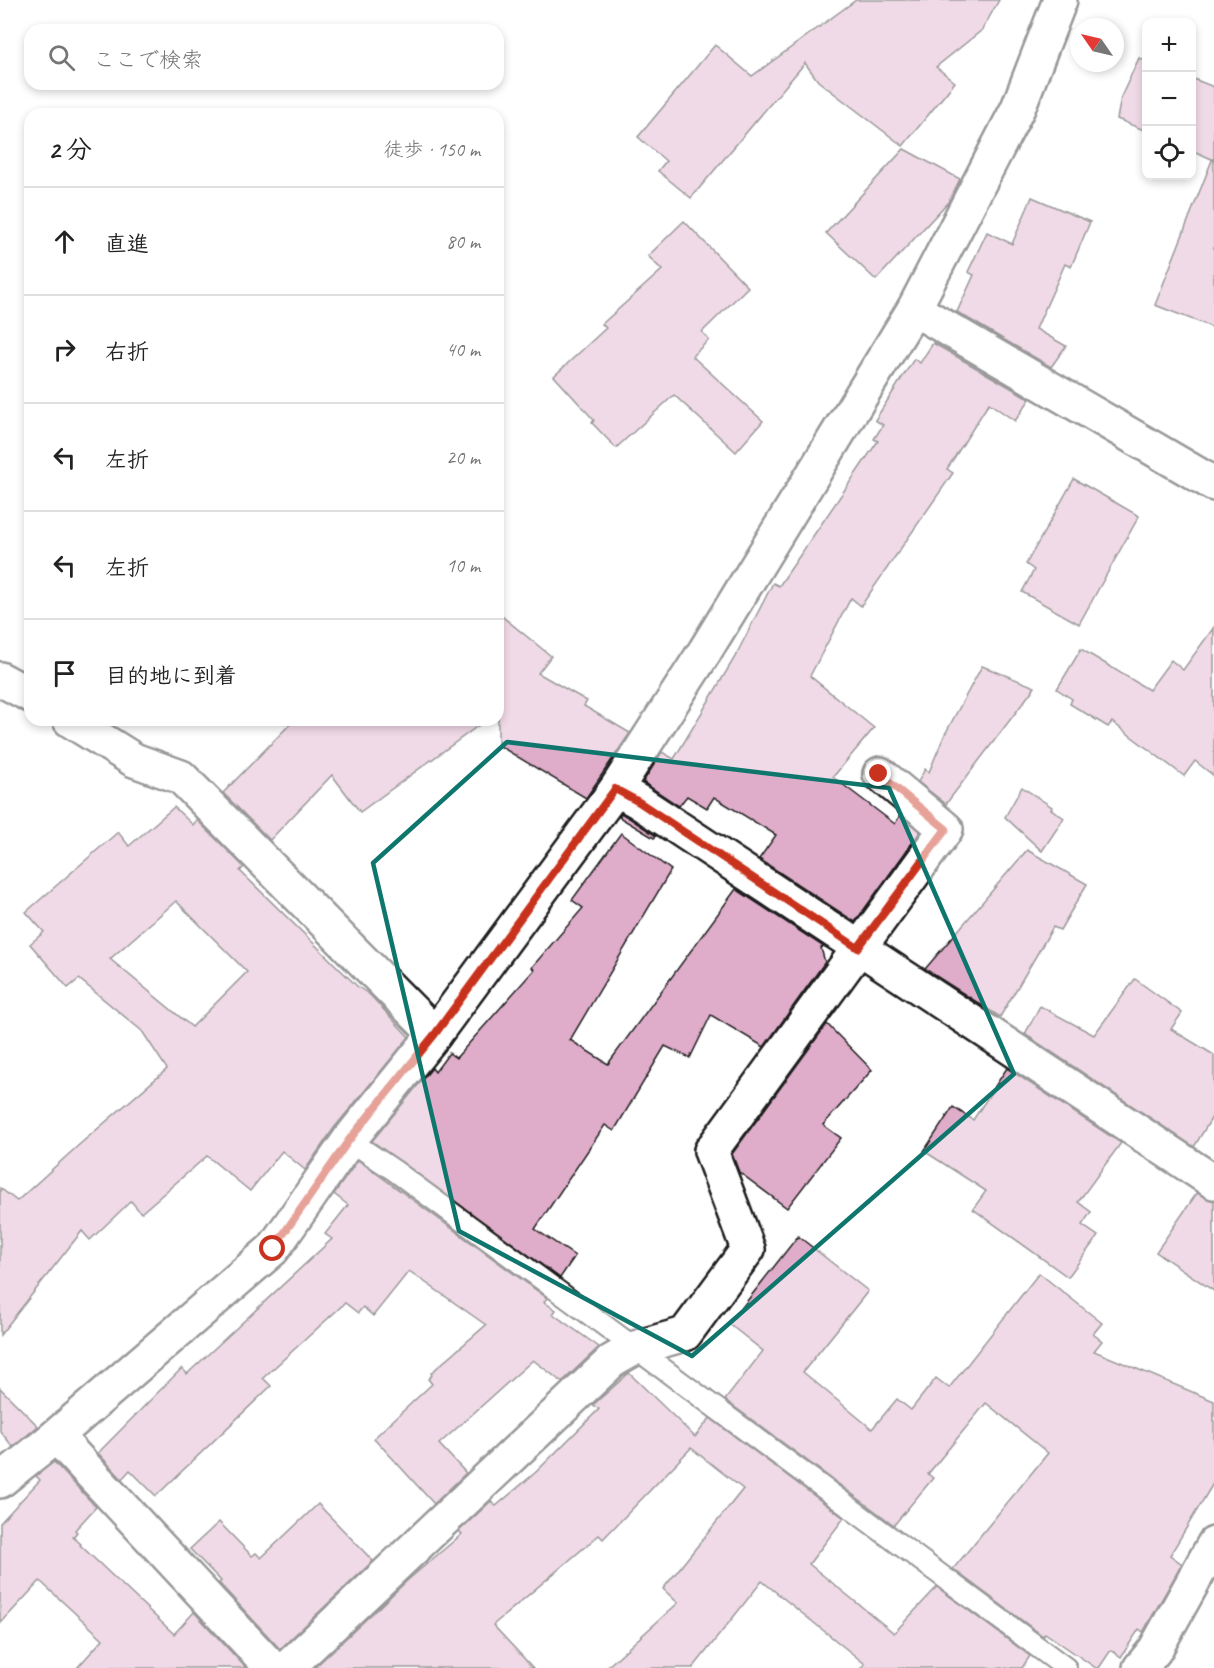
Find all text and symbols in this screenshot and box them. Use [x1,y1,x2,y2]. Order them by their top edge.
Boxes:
north arrow [1070,18,1124,72]
map controls [1142,18,1196,180]
button: + [1142,18,1196,72]
search box [24,24,504,90]
icon: search [45,41,78,74]
text: ここで検索 [93,46,203,74]
button: − [1142,72,1196,126]
button: locate [1142,126,1196,180]
text: 2 分 [48,133,92,166]
text: 徒歩 · 150 m [384,137,480,162]
icon: ahead [48,225,81,258]
text: 80 m [446,229,480,254]
text: 直進 [105,230,149,258]
icon: right [48,333,81,366]
text: 40 m [446,337,480,362]
text: 右折 [105,338,149,366]
icon: left [48,441,81,474]
text: 20 m [446,445,480,470]
text: 左折 [105,446,149,474]
icon: left [48,549,81,582]
text: 10 m [446,553,480,578]
text: 左折 [105,554,149,582]
icon: arrive [48,657,81,690]
text: 目的地に到着 [105,662,237,690]
route end [865,760,891,786]
route start [259,1235,285,1261]

